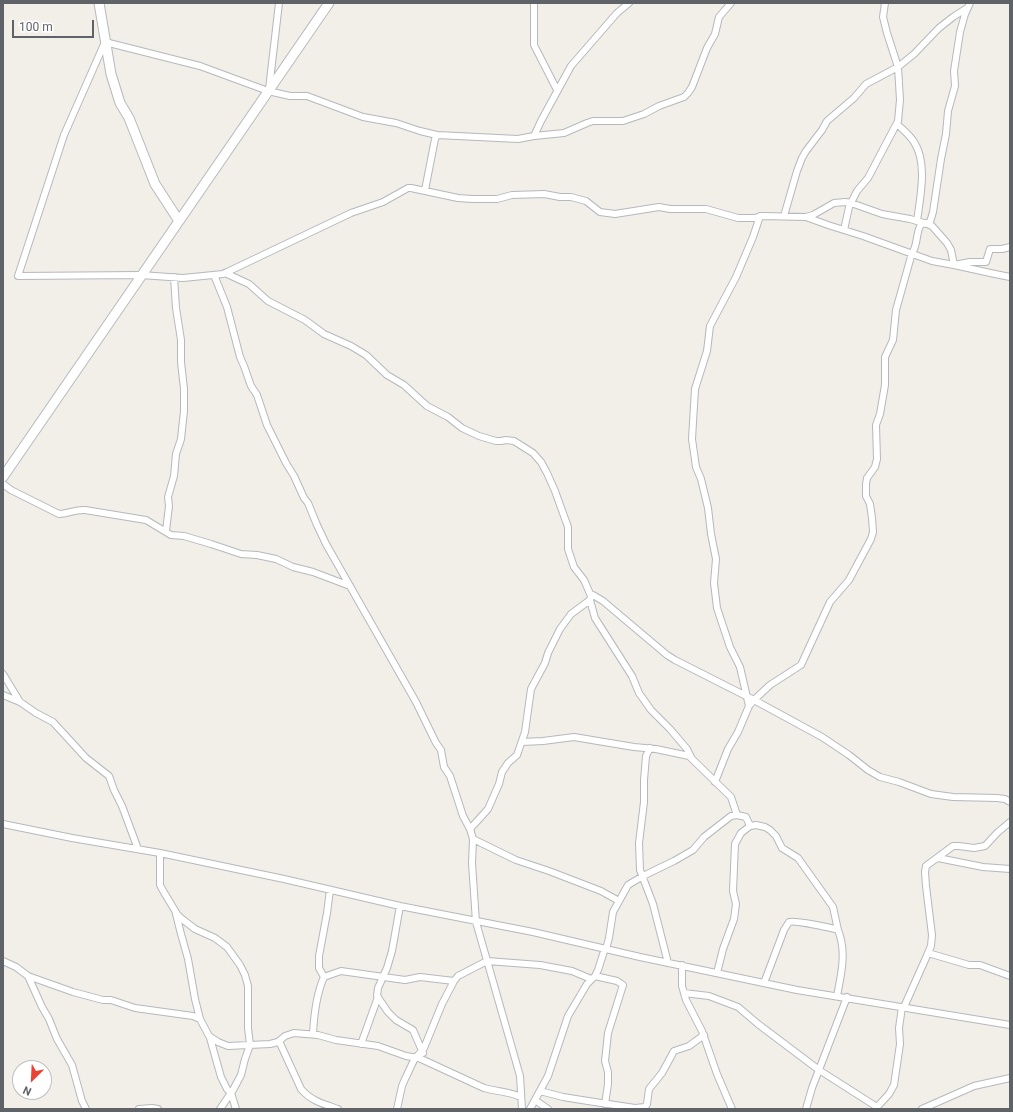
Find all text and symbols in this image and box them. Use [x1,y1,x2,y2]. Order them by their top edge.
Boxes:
scale bar [14,12,96,38]
text: 100 m [19,20,53,34]
north arrow [12,1060,52,1100]
text: N [21,1083,34,1098]

